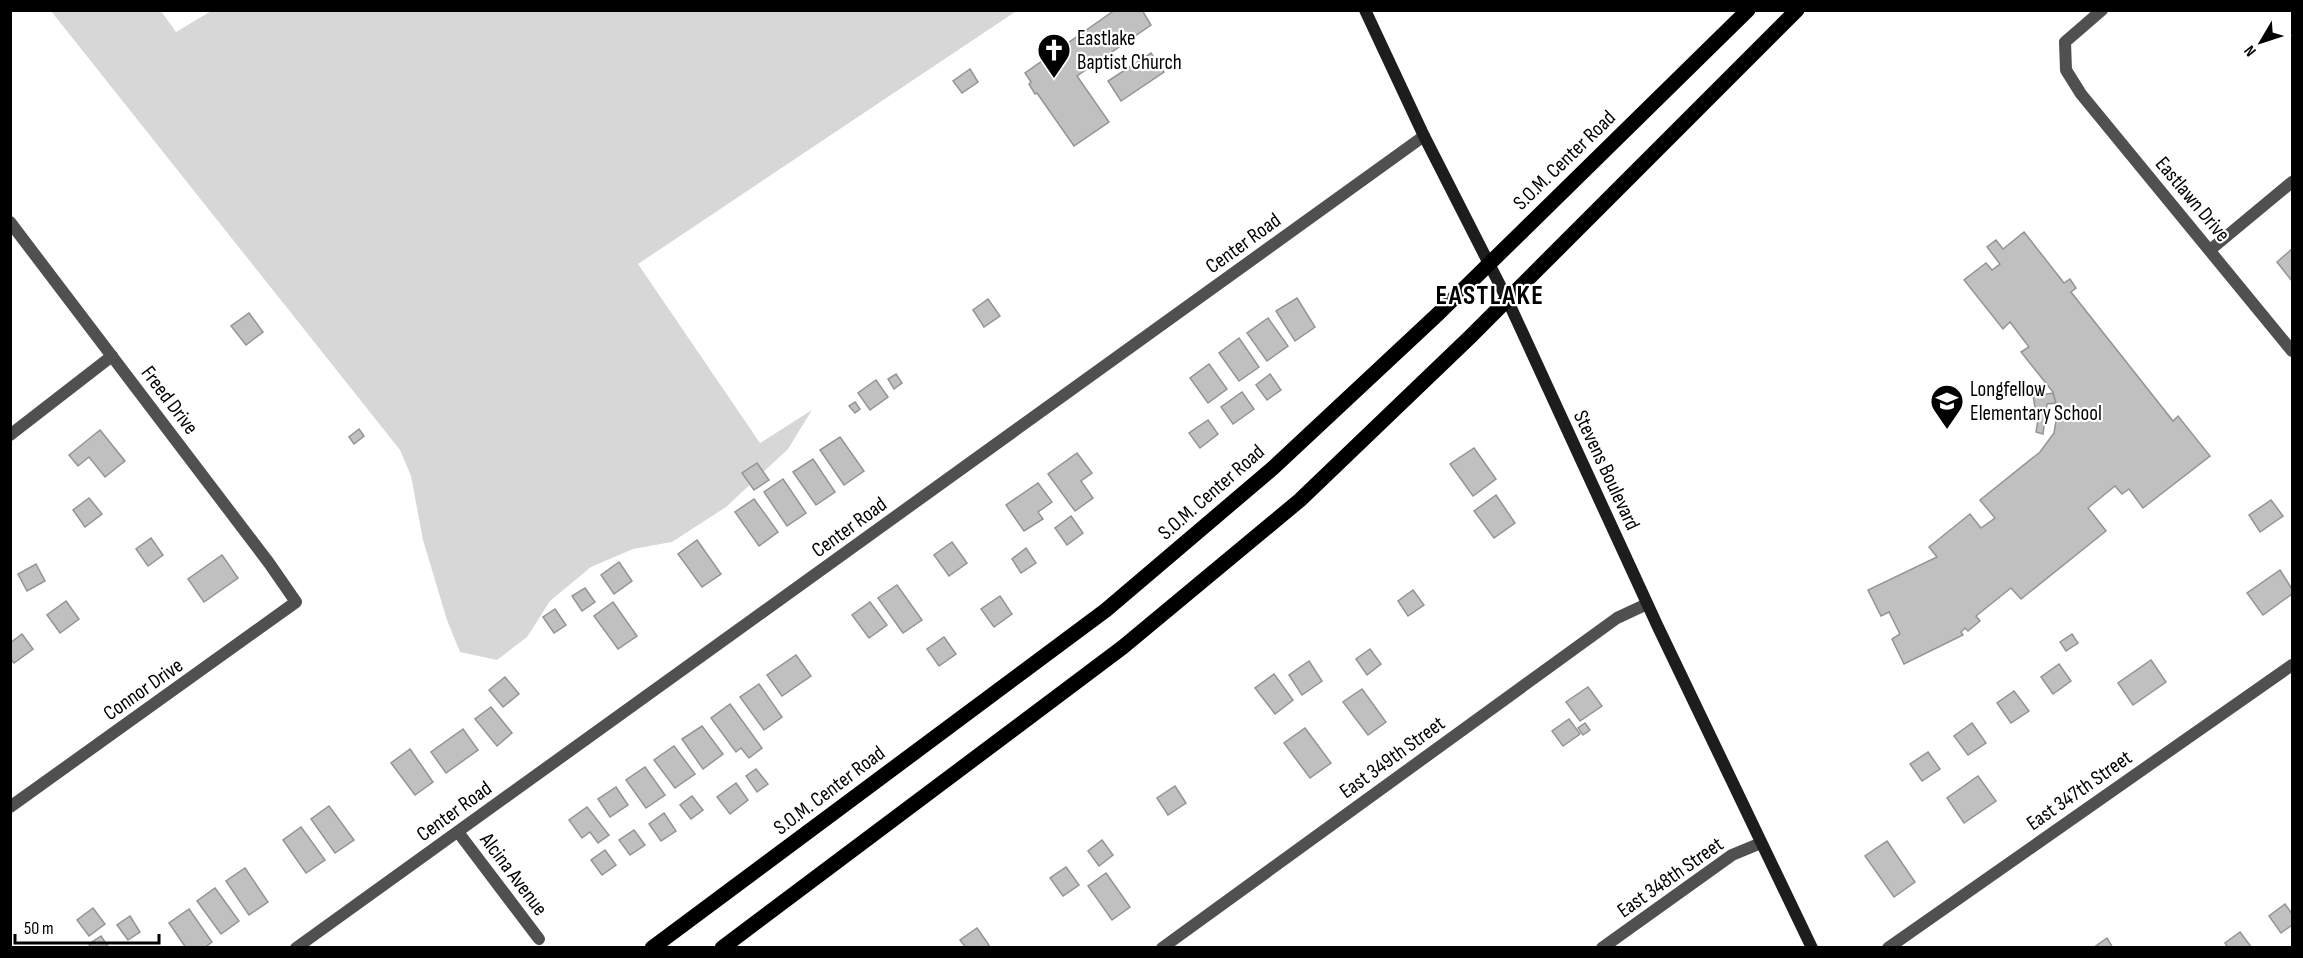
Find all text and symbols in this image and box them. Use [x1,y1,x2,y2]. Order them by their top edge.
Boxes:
north arrow [2231,12,2291,72]
place label: Eastlake Baptist Church [1077,26,1182,75]
church icon: Eastlake Baptist Church [1036,32,1072,79]
text: N [2240,41,2261,60]
street label: S.O.M. Center Road [1508,105,1621,215]
street label: Eastlawn Drive [2150,152,2235,247]
street label: Center Road [1201,208,1286,279]
district label: EASTLAKE [1436,280,1544,312]
street label: Freed Drive [136,361,203,439]
place label: Longfellow Elementary School [1970,377,2102,426]
school or university icon: Longfellow Elementary School [1929,383,1965,430]
street label: Stevens Boulevard [1568,406,1645,534]
street label: S.O.M. Center Road [1153,439,1270,545]
street label: Center Road [807,492,892,563]
street label: Connor Drive [99,653,188,726]
street label: East 349th Street [1335,711,1450,804]
street label: S.O.M. Center Road [769,740,890,840]
street label: East 347th Street [2022,745,2137,836]
street label: Center Road [412,776,497,847]
street label: Alcina Avenue [474,827,553,921]
street label: East 348th Street [1612,832,1728,923]
scale bar [15,907,159,945]
text: 50 m [24,918,54,939]

